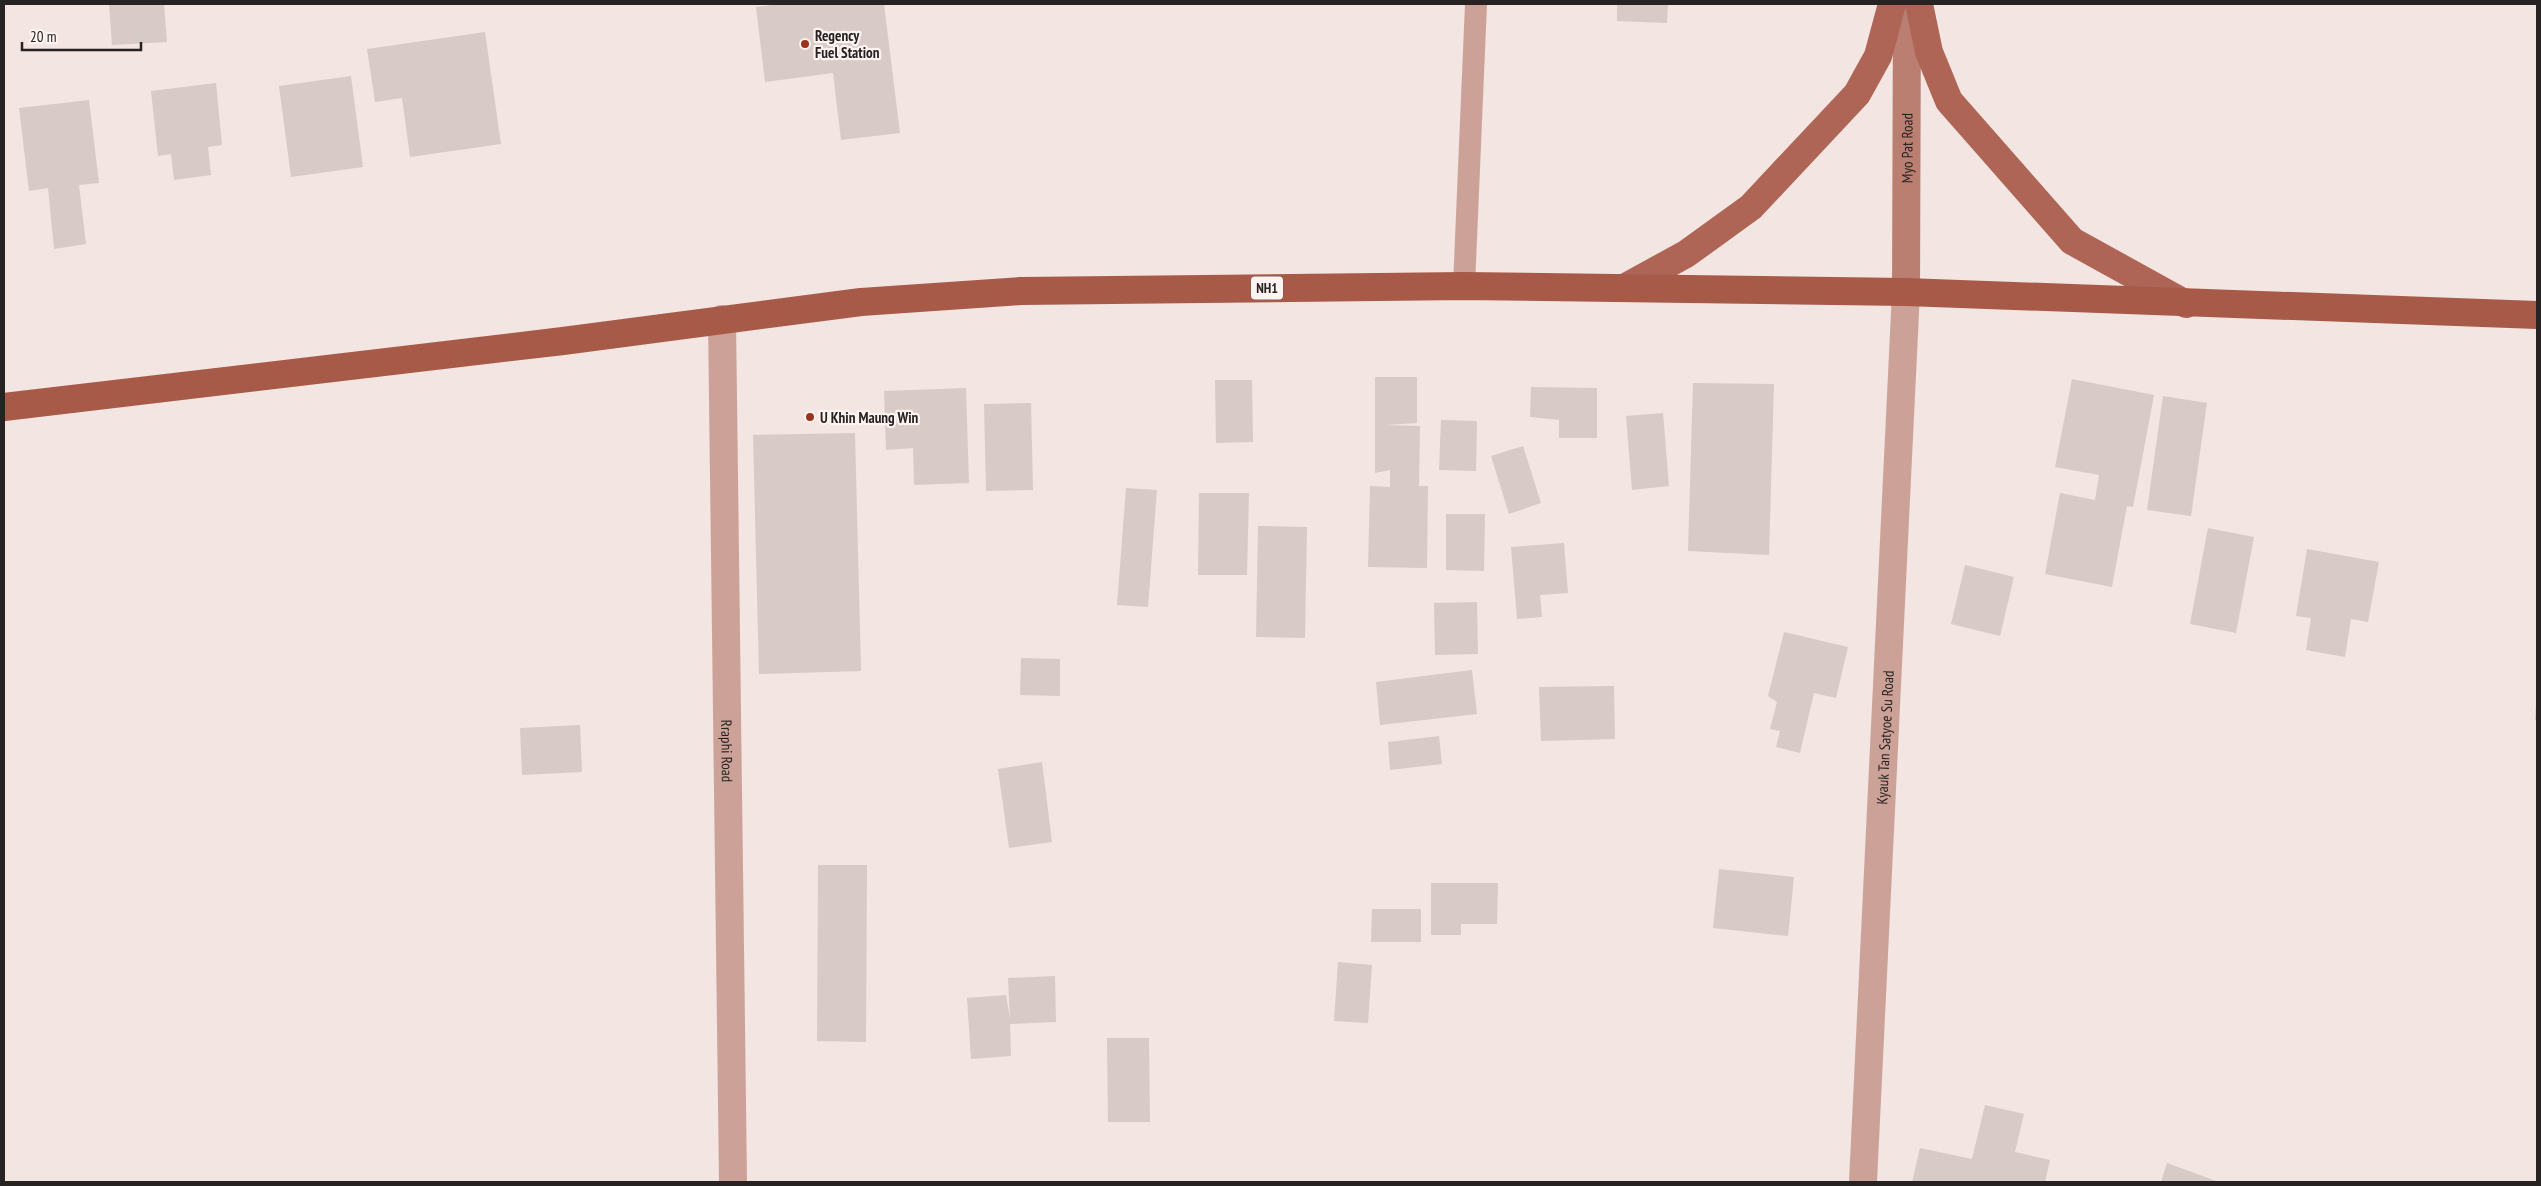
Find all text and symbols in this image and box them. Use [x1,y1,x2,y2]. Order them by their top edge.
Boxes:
scale bar [22,20,141,52]
place label: Regency Fuel Station [815,26,880,62]
text: 20 m [30,27,56,46]
marker: Regency Fuel Station [799,38,811,50]
street label: Myo Pat Road [1897,113,1916,183]
road number: NH1 [1251,276,1283,300]
place label: U Khin Maung Win [820,408,919,427]
marker: U Khin Maung Win [804,411,816,423]
street label: Kyauk Tan Satyoe Su Road [1872,670,1897,805]
street label: Rraphi Road [718,720,737,782]

